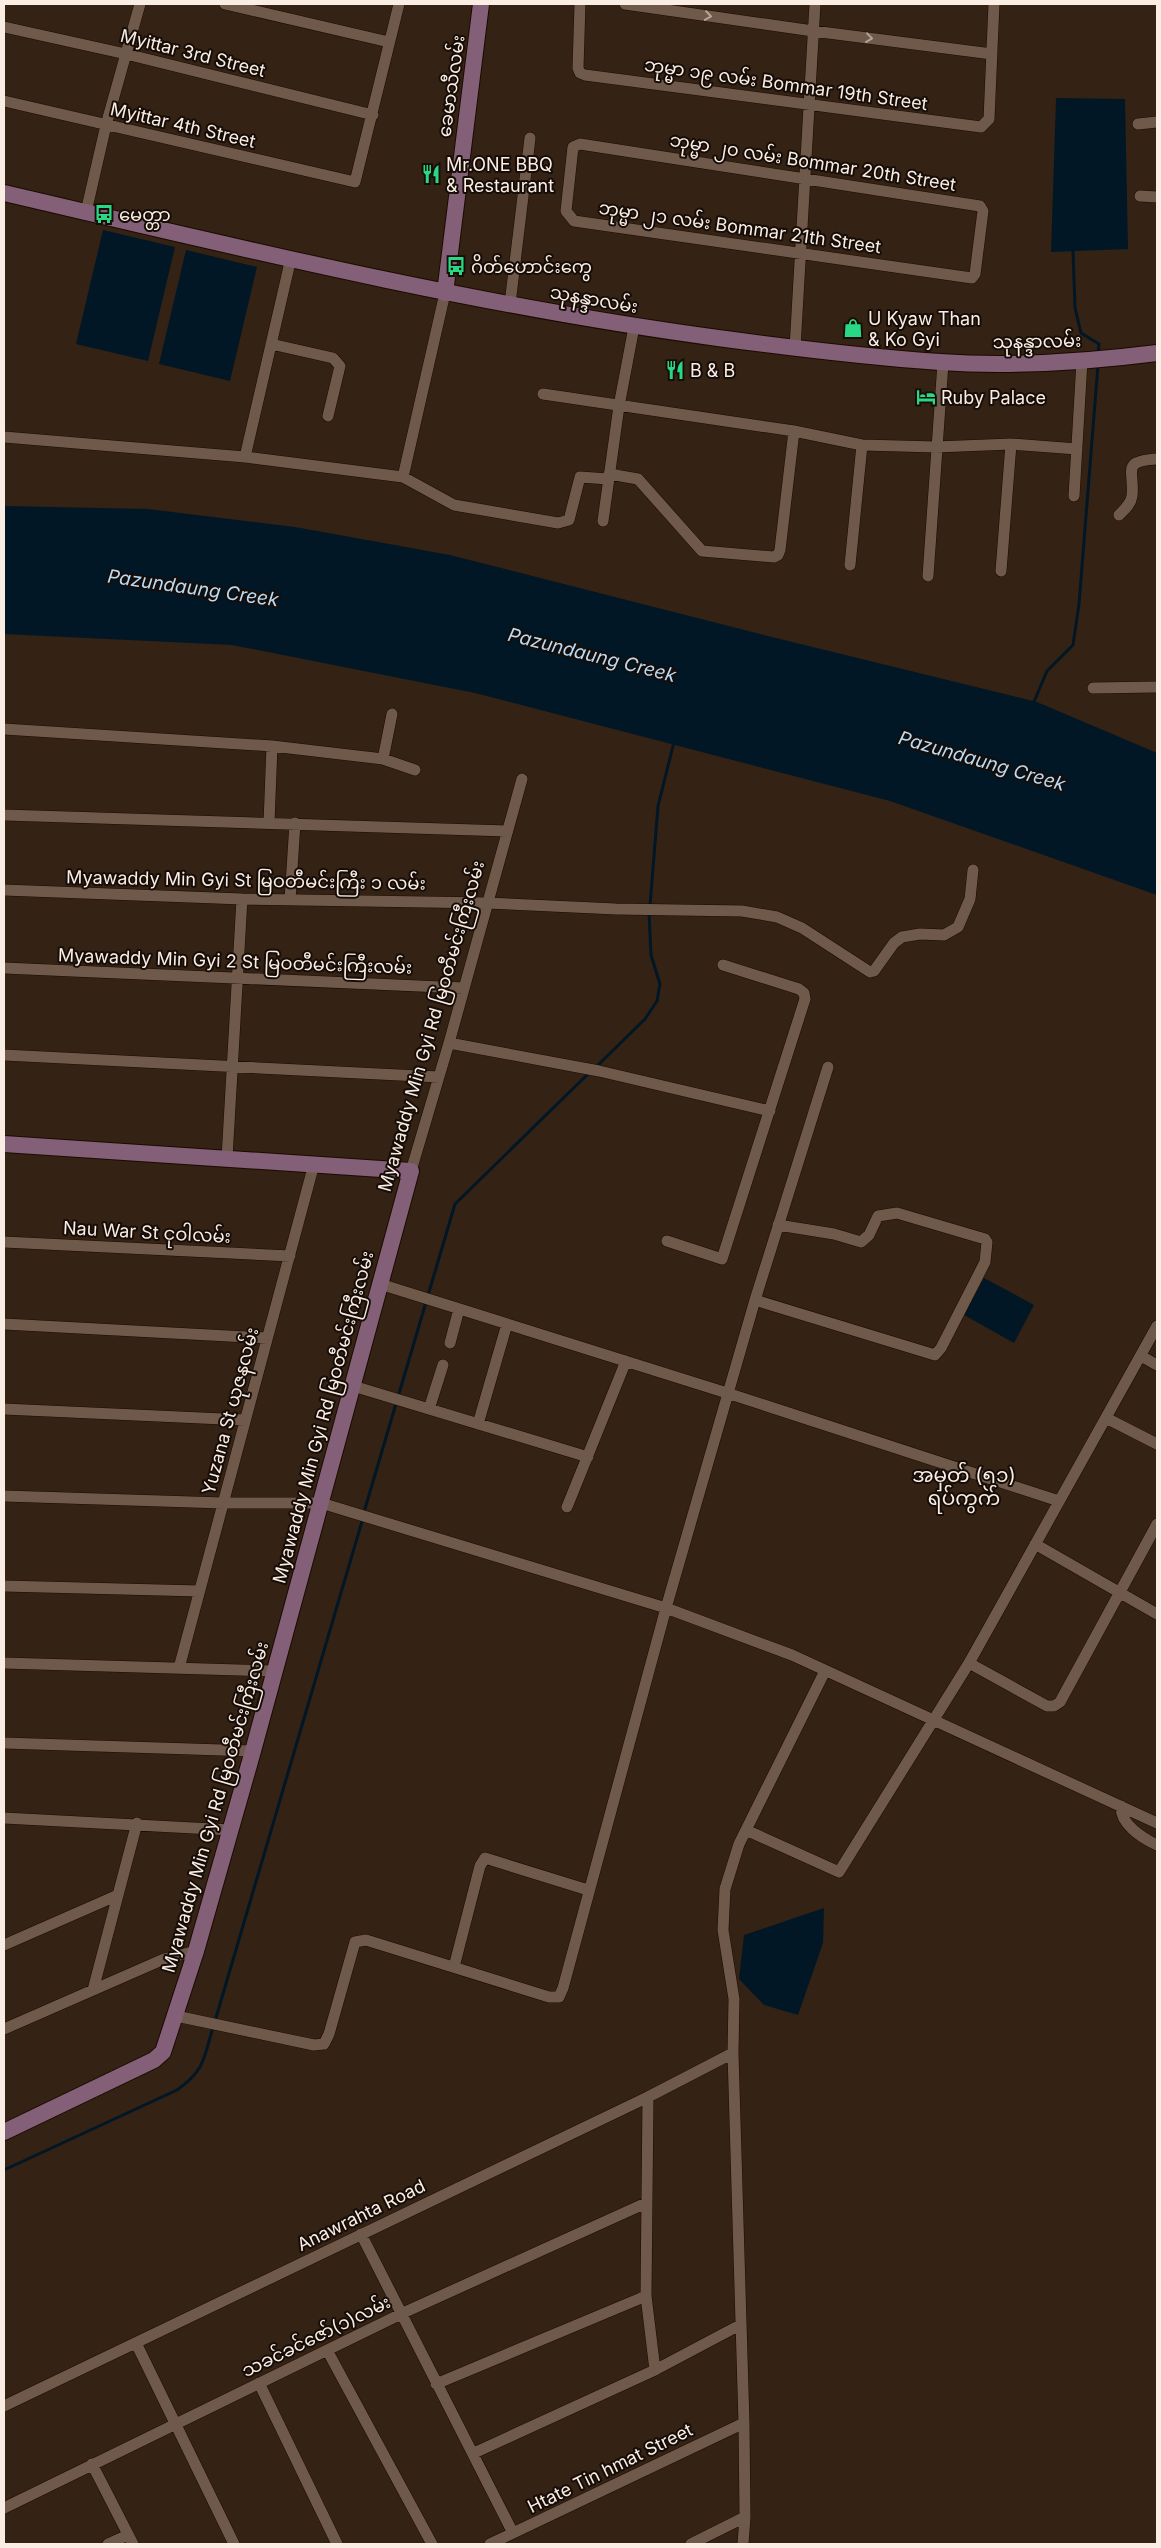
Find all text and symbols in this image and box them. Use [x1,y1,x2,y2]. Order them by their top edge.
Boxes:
one-way arrow [704,10,712,21]
street label: Myittar 3rd Street [118,25,268,81]
street label: ခေမာသီလမ်း [430,33,469,138]
one-way arrow [864,33,873,43]
street label: ဘုမ္မာ ၁၉ လမ်း Bommar 19th Street [642,52,929,120]
street label: Myittar 4th Street [108,98,258,152]
street label: ဘုမ္မာ ၂၀ လမ်း Bommar 20th Street [668,127,958,200]
place label: Mr.ONE BBQ & Restaurant [446,154,554,196]
restaurant icon: Mr.ONE BBQ & Restaurant [420,163,442,185]
street label: ဘုမ္မာ ၂၁ လမ်း Bommar 21th Street [597,195,883,263]
bus stop icon: မေတ္တာ [93,203,115,225]
place label: မေတ္တာ [119,204,171,230]
place label: ဂိတ်ဟောင်းကွေ [471,253,592,282]
bus stop icon: ဂိတ်ဟောင်းကွေ [445,255,467,277]
street label: သုနန္ဒာလမ်း [548,279,640,322]
place label: U Kyaw Than & Ko Gyi [868,308,981,350]
shop icon: U Kyaw Than & Ko Gyi [842,317,864,339]
street label: သုနန္ဒာလမ်း [992,328,1082,358]
restaurant icon: B & B [664,359,686,381]
place label: B & B [690,360,735,381]
hotel icon: Ruby Palace [915,386,937,408]
place label: Ruby Palace [941,387,1046,408]
water label: Pazundaung Creek [106,565,281,611]
water label: Pazundaung Creek [506,623,679,687]
water label: Pazundaung Creek [896,726,1069,796]
street label: Myawaddy Min Gyi Rd မြဝတီမင်းကြီးလမ်း [371,857,493,1195]
street label: Myawaddy Min Gyi St မြဝတီမင်းကြီး ၁ လမ်း [66,863,426,899]
street label: Myawaddy Min Gyi 2 St မြဝတီမင်းကြီးလမ်း [57,941,413,983]
street label: Nau War St ငုဝါလမ်း [62,1215,232,1252]
street label: Myawaddy Min Gyi Rd မြဝတီမင်းကြီးလမ်း [266,1248,382,1587]
street label: Yuzana St ယုဇနလမ်း [196,1325,267,1498]
district label: အမှတ် (၅၁) ရပ်ကွက် [912,1461,1016,1514]
street label: Myawaddy Min Gyi Rd မြဝတီမင်းကြီးလမ်း [155,1638,277,1976]
street label: Anawrahta Road [293,2175,429,2255]
street label: သခင်ခင်ဇော်(၁)လမ်း [237,2289,394,2381]
street label: Htate Tin hmat Street [524,2419,696,2517]

